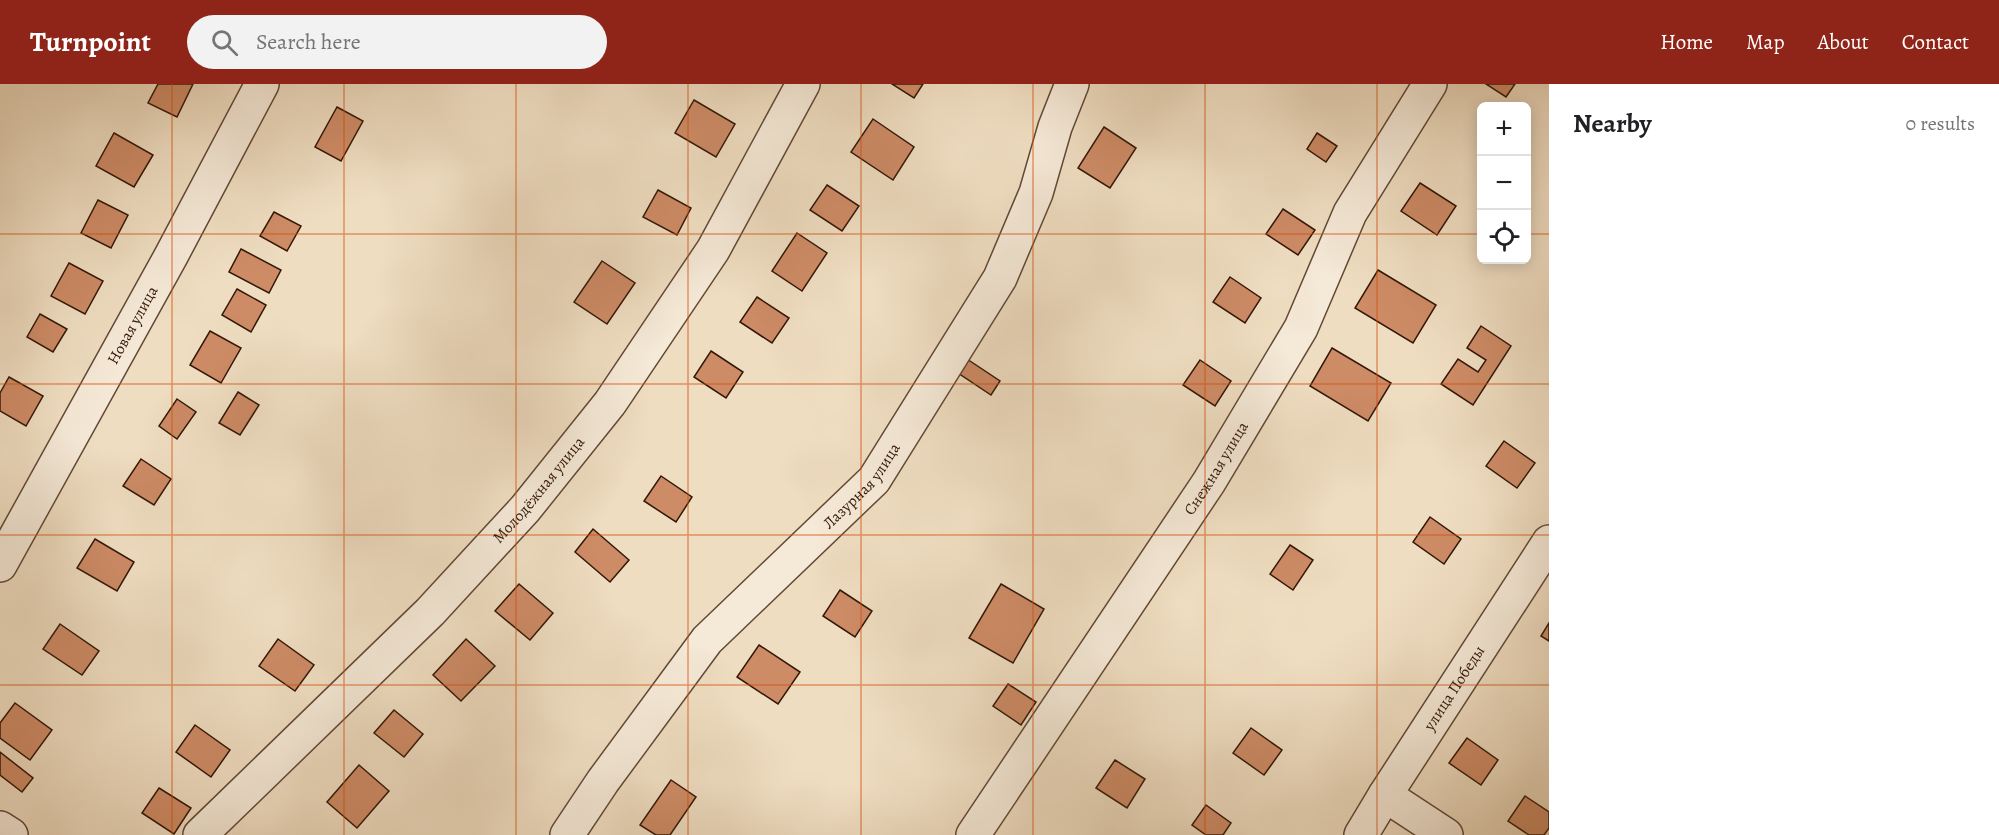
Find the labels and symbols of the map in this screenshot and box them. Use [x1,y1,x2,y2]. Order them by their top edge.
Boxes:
street label: Новая улица [102,281,164,368]
street label: Снежная улица [1179,417,1254,520]
street label: Молодёжная улица [488,431,590,548]
street label: Лазурная улица [818,438,906,534]
street label: улица Победы [1418,641,1490,736]

